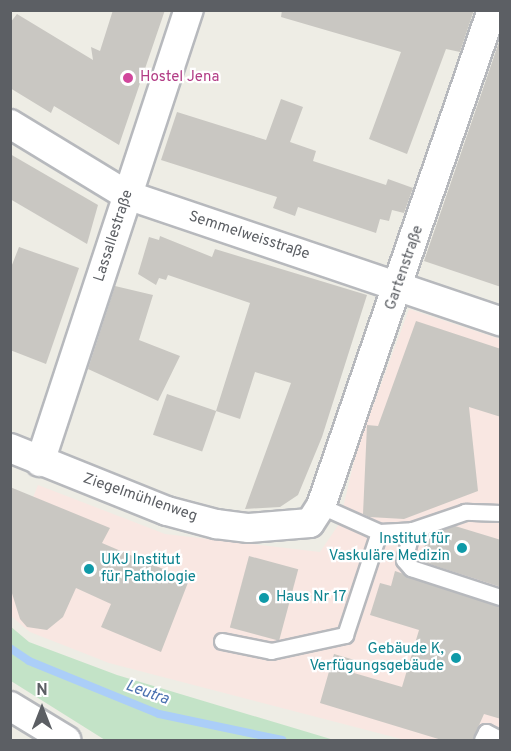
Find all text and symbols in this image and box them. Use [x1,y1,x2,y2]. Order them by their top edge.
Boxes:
place label: Hostel Jena [140,69,219,87]
marker: Hostel Jena [121,71,135,85]
street label: Lassallestraße [91,188,137,284]
street label: Semmelweisstraße [186,208,312,264]
street label: Gartenstraße [382,223,428,313]
street label: Ziegelmühlenweg [80,470,200,526]
place label: Institut für Vaskuläre Medizin [329,530,450,565]
marker: Institut für Vaskuläre Medizin [455,541,469,555]
place label: UKJ Institut für Pathologie [101,551,196,586]
marker: UKJ Institut für Pathologie [82,562,96,576]
place label: Haus Nr 17 [276,589,346,607]
marker: Haus Nr 17 [257,591,271,605]
place label: Gebäude K, Verfügungsgebäude [309,640,444,675]
marker: Gebäude K, Verfügungsgebäude [449,651,463,665]
water label: Leutra [123,676,171,710]
north arrow [12,679,72,739]
text: N [36,681,48,701]

